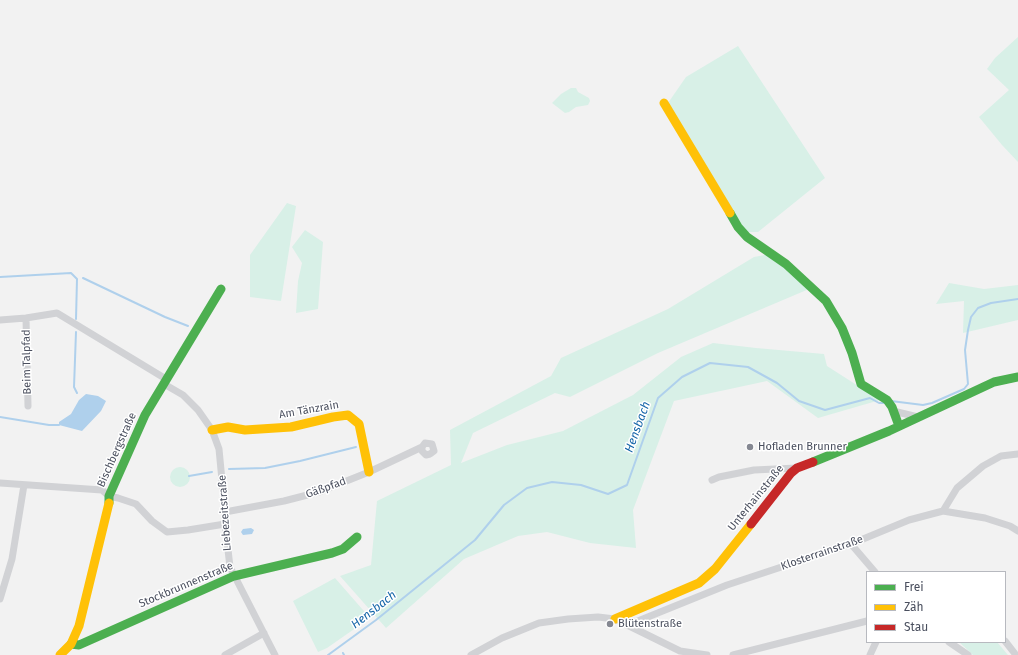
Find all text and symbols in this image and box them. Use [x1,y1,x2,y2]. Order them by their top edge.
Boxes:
street label: Beim Talpfad [20,329,34,395]
street label: Am Tänzrain [278,398,340,422]
water label: Hensbach [622,400,654,454]
street label: Bischbergstraße [95,411,139,489]
place label: Hofladen Brunner [758,440,847,454]
marker: Hofladen Brunner [745,442,755,452]
street label: Unterhainstraße [725,462,787,534]
street label: Liebezeitstraße [216,474,234,552]
street label: Gäßpfad [304,475,348,501]
street label: Klosterrainstraße [779,533,865,573]
street label: Stockbrunnenstraße [137,559,235,611]
legend [866,571,1006,643]
text: Frei [904,580,924,594]
water label: Hensbach [349,588,399,632]
text: Zäh [904,600,924,614]
place label: Blütenstraße [618,617,682,631]
marker: Blütenstraße [605,619,615,629]
text: Stau [904,620,928,634]

